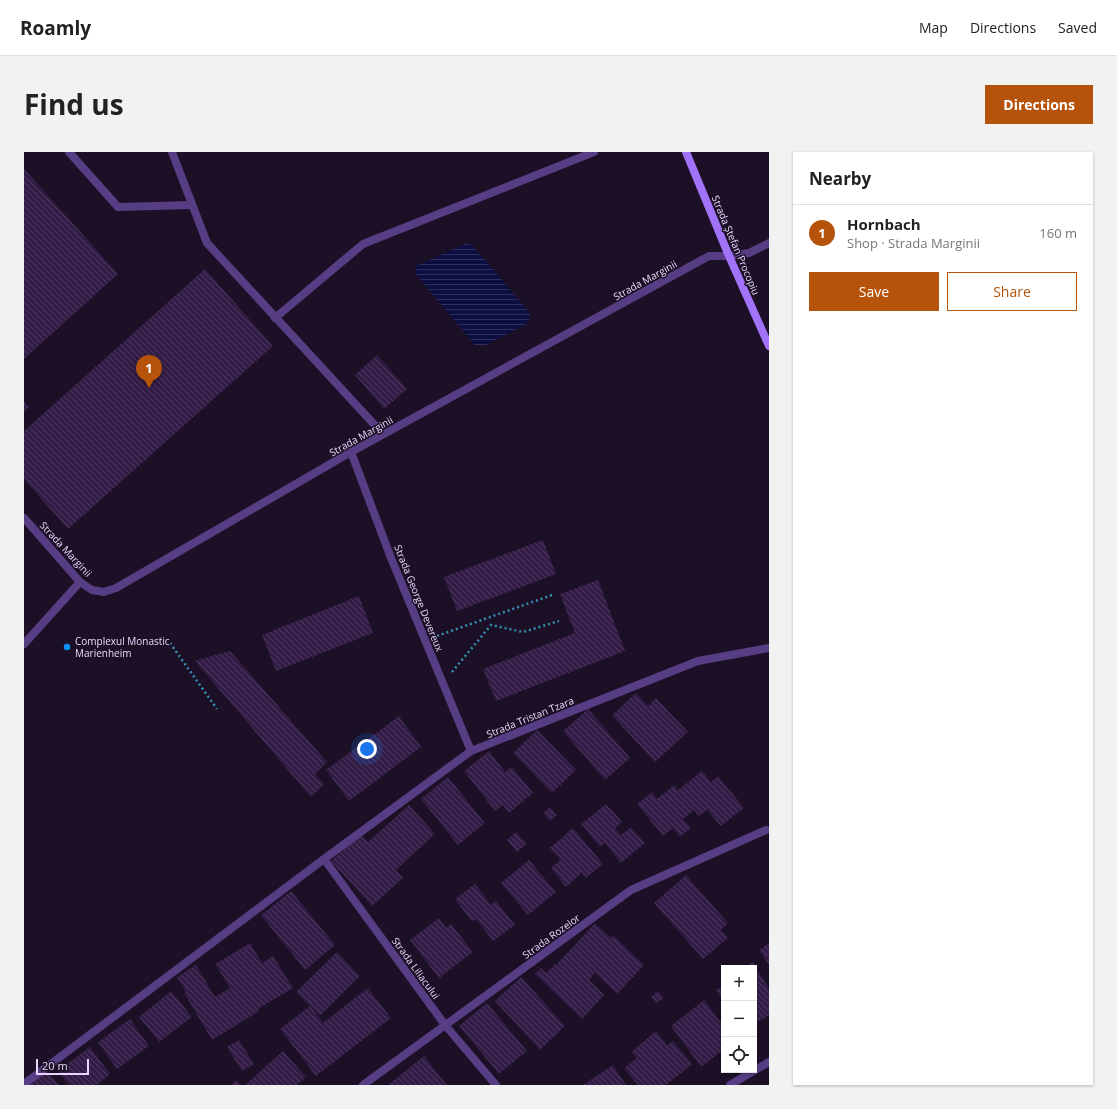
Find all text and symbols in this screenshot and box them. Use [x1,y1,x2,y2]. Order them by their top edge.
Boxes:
text: Roamly [20,15,91,41]
text: Map [919,18,948,37]
text: Directions [970,18,1036,37]
text: Saved [1058,18,1097,37]
text: Find us [24,85,124,123]
button: Directions [985,85,1093,124]
text: Nearby [809,167,871,190]
street label: Strada Ștefan Procopiu [709,193,763,297]
text: Hornbach [847,214,921,234]
text: 1 [818,224,826,242]
text: 160 m [1039,224,1077,242]
text: Shop · Strada Marginii [847,234,980,252]
street label: Strada Marginii [611,257,679,303]
button: Save [809,272,939,311]
button: Share [947,272,1077,311]
pin: 1 [136,355,162,388]
street label: Strada Marginii [327,413,395,459]
street label: Strada Marginii [37,518,95,580]
street label: Strada George Devereux [391,542,447,654]
place label: Complexul Monastic Marienheim [75,634,170,660]
marker: Complexul Monastic Marienheim [62,642,72,652]
street label: Strada Tristan Tzara [484,693,576,741]
your location [357,739,377,759]
street label: Strada Rozelor [519,910,583,962]
street label: Strada Liliacului [389,934,443,1002]
map controls [721,965,757,1073]
button: + [721,965,757,1001]
button: − [721,1001,757,1037]
button: locate [721,1037,757,1073]
scale bar [36,1057,89,1076]
text: 20 m [42,1058,68,1073]

